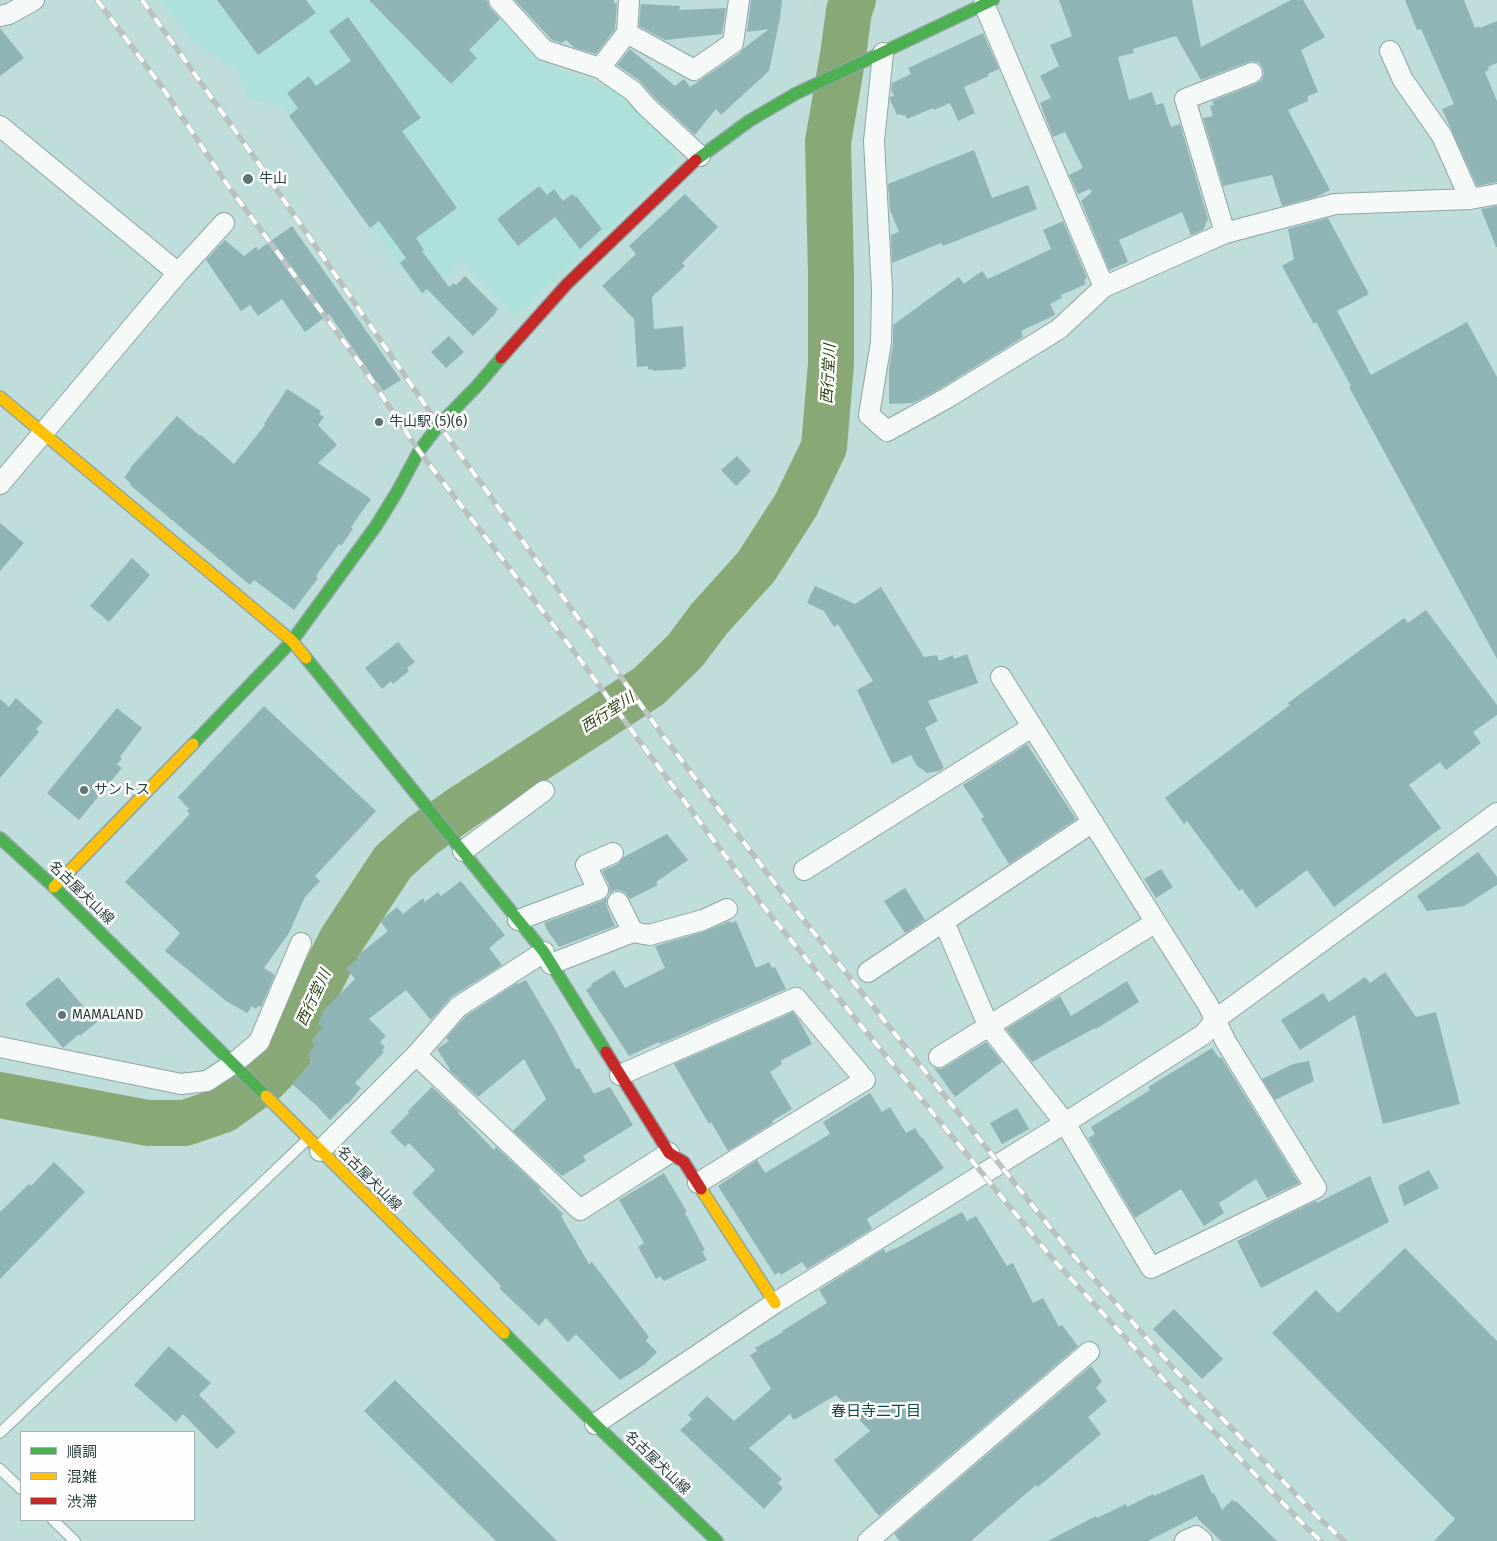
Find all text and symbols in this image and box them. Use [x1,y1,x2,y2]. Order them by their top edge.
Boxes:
place label: 牛山 [259,171,287,187]
marker: 牛山 [241,172,255,186]
water label: 西行堂川 [818,344,840,404]
place label: 牛山駅 (5)(6) [389,414,467,430]
marker: 牛山駅 (5)(6) [373,416,385,428]
water label: 西行堂川 [578,689,638,737]
place label: サントス [94,782,150,798]
marker: サントス [78,784,90,796]
street label: 名古屋犬山線 [45,858,117,928]
water label: 西行堂川 [293,967,335,1029]
place label: MAMALAND [72,1007,143,1023]
marker: MAMALAND [56,1009,68,1021]
street label: 名古屋犬山線 [333,1143,405,1215]
district label: 春日寺二丁目 [831,1403,921,1421]
street label: 名古屋犬山線 [621,1428,693,1498]
legend [20,1431,195,1521]
text: 順調 [67,1443,97,1461]
text: 混雑 [67,1468,97,1486]
text: 渋滞 [67,1493,97,1511]

